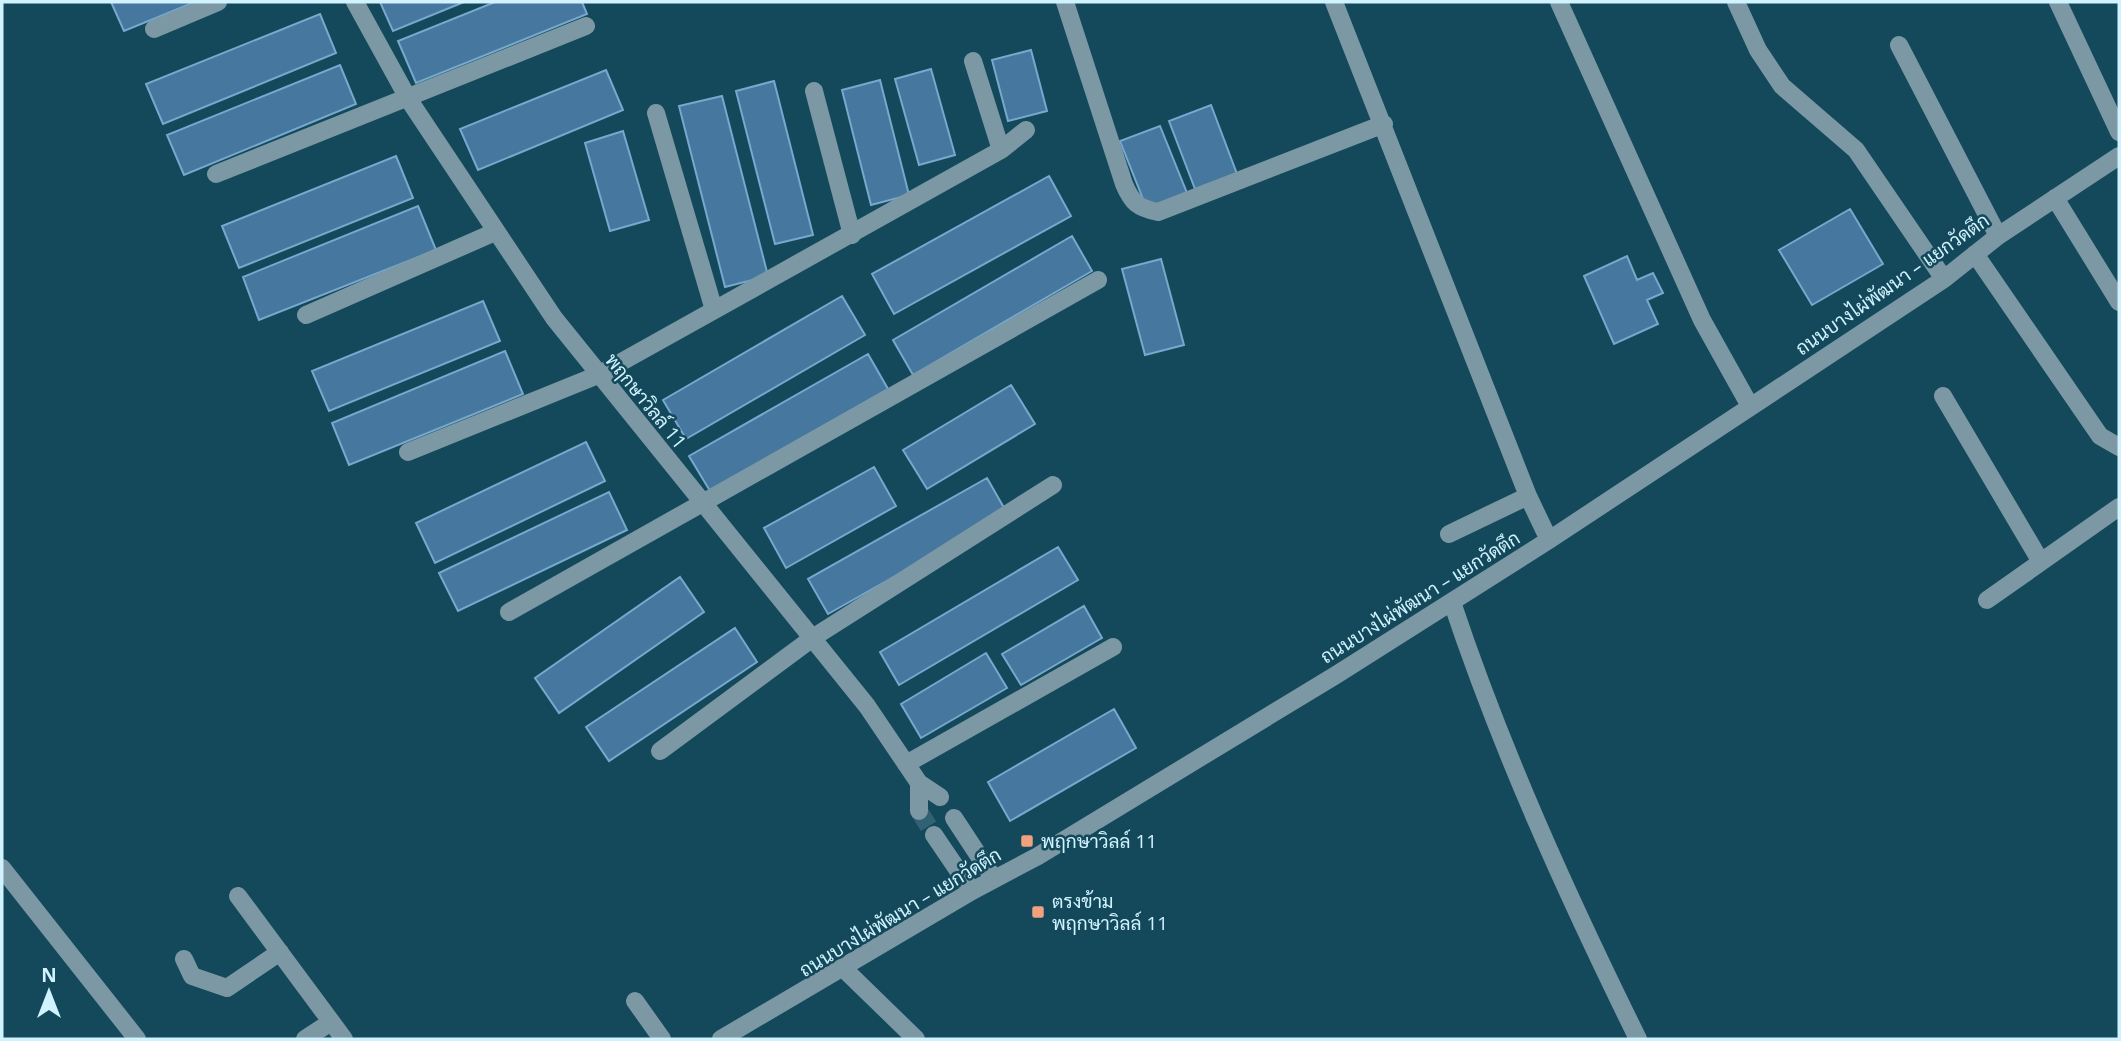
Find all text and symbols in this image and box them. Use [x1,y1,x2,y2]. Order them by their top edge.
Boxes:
street label: ถนนบางไผ่พัฒนา – แยกวัดตึก [1790,207,1994,361]
street label: พฤกษาวิลล์ 11 [599,348,693,454]
street label: ถนนบางไผ่พัฒนา – แยกวัดตึก [1315,525,1525,669]
place label: พฤกษาวิลล์ 11 [1041,828,1157,854]
marker: พฤกษาวิลล์ 11 [1019,833,1035,849]
street label: ถนนบางไผ่พัฒนา – แยกวัดตึก [794,841,1006,983]
place label: ตรงข้าม พฤกษาวิลล์ 11 [1052,888,1168,936]
marker: ตรงข้าม พฤกษาวิลล์ 11 [1030,904,1046,920]
north arrow [14,957,84,1027]
text: N [41,962,57,988]

